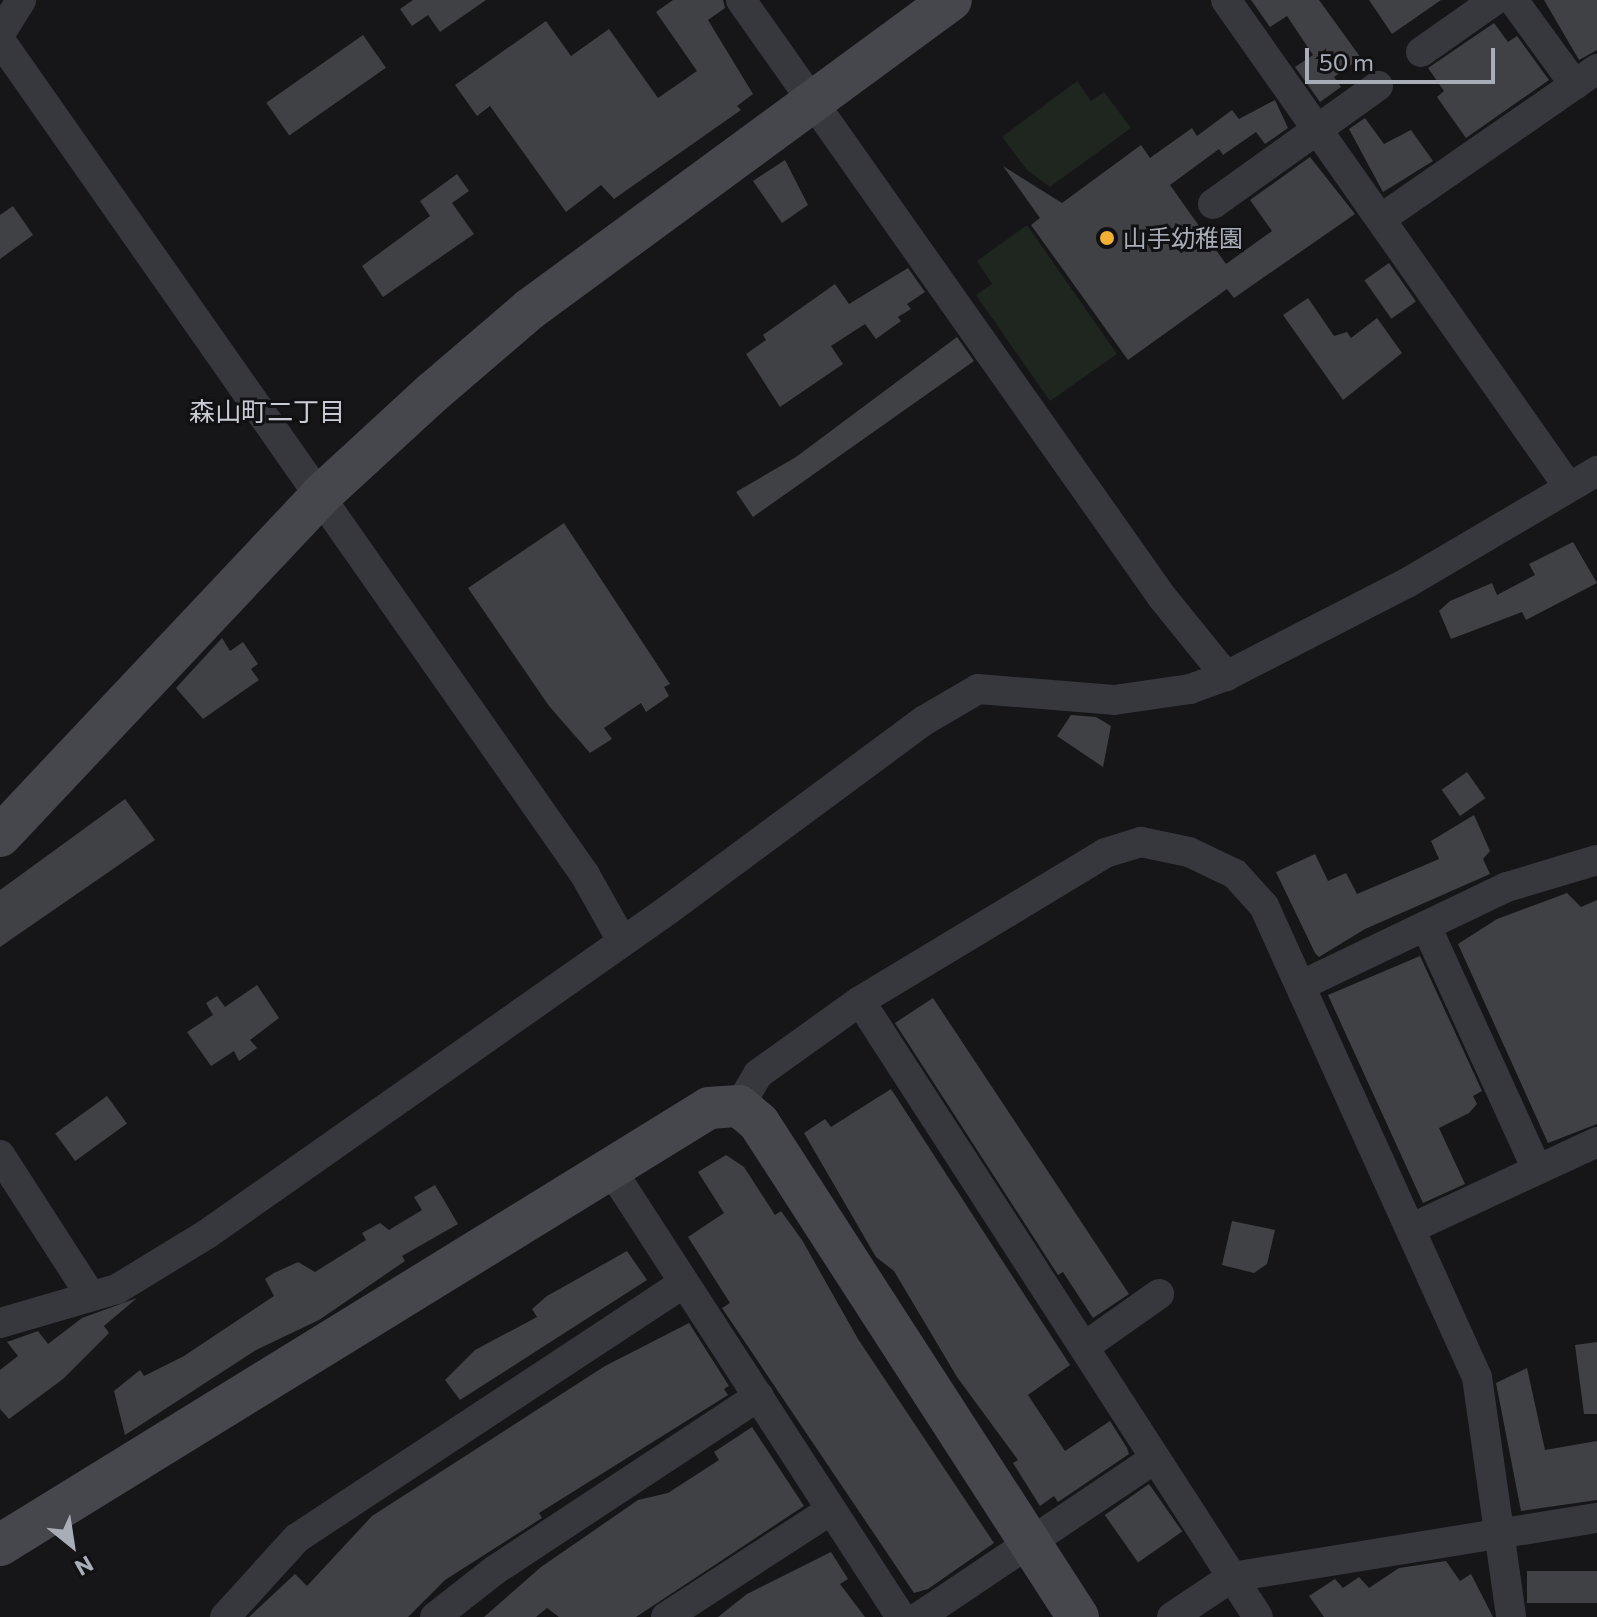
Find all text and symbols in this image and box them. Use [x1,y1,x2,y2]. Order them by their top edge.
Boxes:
scale bar [1309,32,1499,82]
text: 50 m [1319,47,1374,76]
place label: 山手幼稚園 [1123,224,1243,252]
marker: 山手幼稚園 [1098,229,1116,247]
district label: 森山町二丁目 [189,395,345,427]
north arrow [32,1505,112,1585]
text: N [70,1550,98,1582]

